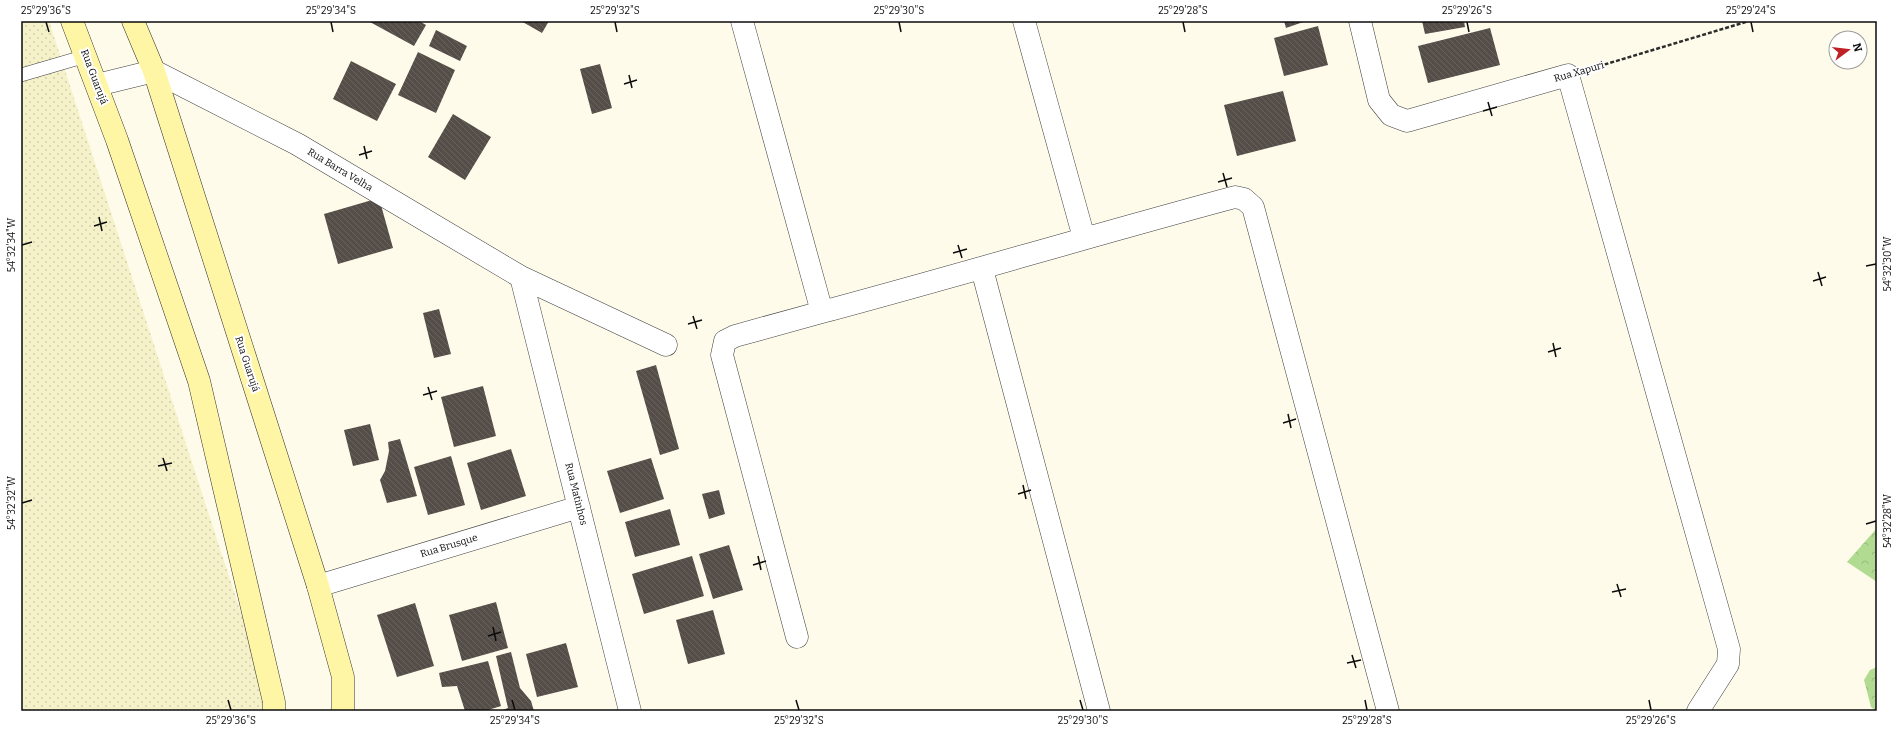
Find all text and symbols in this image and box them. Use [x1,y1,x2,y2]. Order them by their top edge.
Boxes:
text: 25°29'36"S [21,5,71,17]
text: 25°29'34"S [306,5,356,17]
text: 25°29'32"S [590,5,640,17]
text: 25°29'30"S [874,5,924,17]
text: 25°29'28"S [1158,5,1208,17]
text: 25°29'26"S [1442,5,1492,17]
text: 25°29'24"S [1726,5,1776,17]
north arrow [1828,30,1868,70]
text: N [1850,42,1865,54]
street label: Rua Guarujá [78,48,110,107]
street label: Rua Xapuri [1553,59,1605,85]
street label: Rua Barra Velha [305,146,375,194]
text: 54°32'34"W [6,217,18,272]
text: 54°32'30"W [1882,236,1894,291]
street label: Rua Guarujá [232,335,262,394]
street label: Rua Matinhos [562,462,590,527]
text: 54°32'32"W [6,475,18,530]
text: 54°32'28"W [1882,493,1894,548]
street label: Rua Brusque [419,532,479,560]
text: 25°29'36"S [206,715,256,727]
text: 25°29'34"S [490,715,540,727]
text: 25°29'32"S [774,715,824,727]
text: 25°29'30"S [1058,715,1108,727]
text: 25°29'28"S [1342,715,1392,727]
text: 25°29'26"S [1626,715,1676,727]

